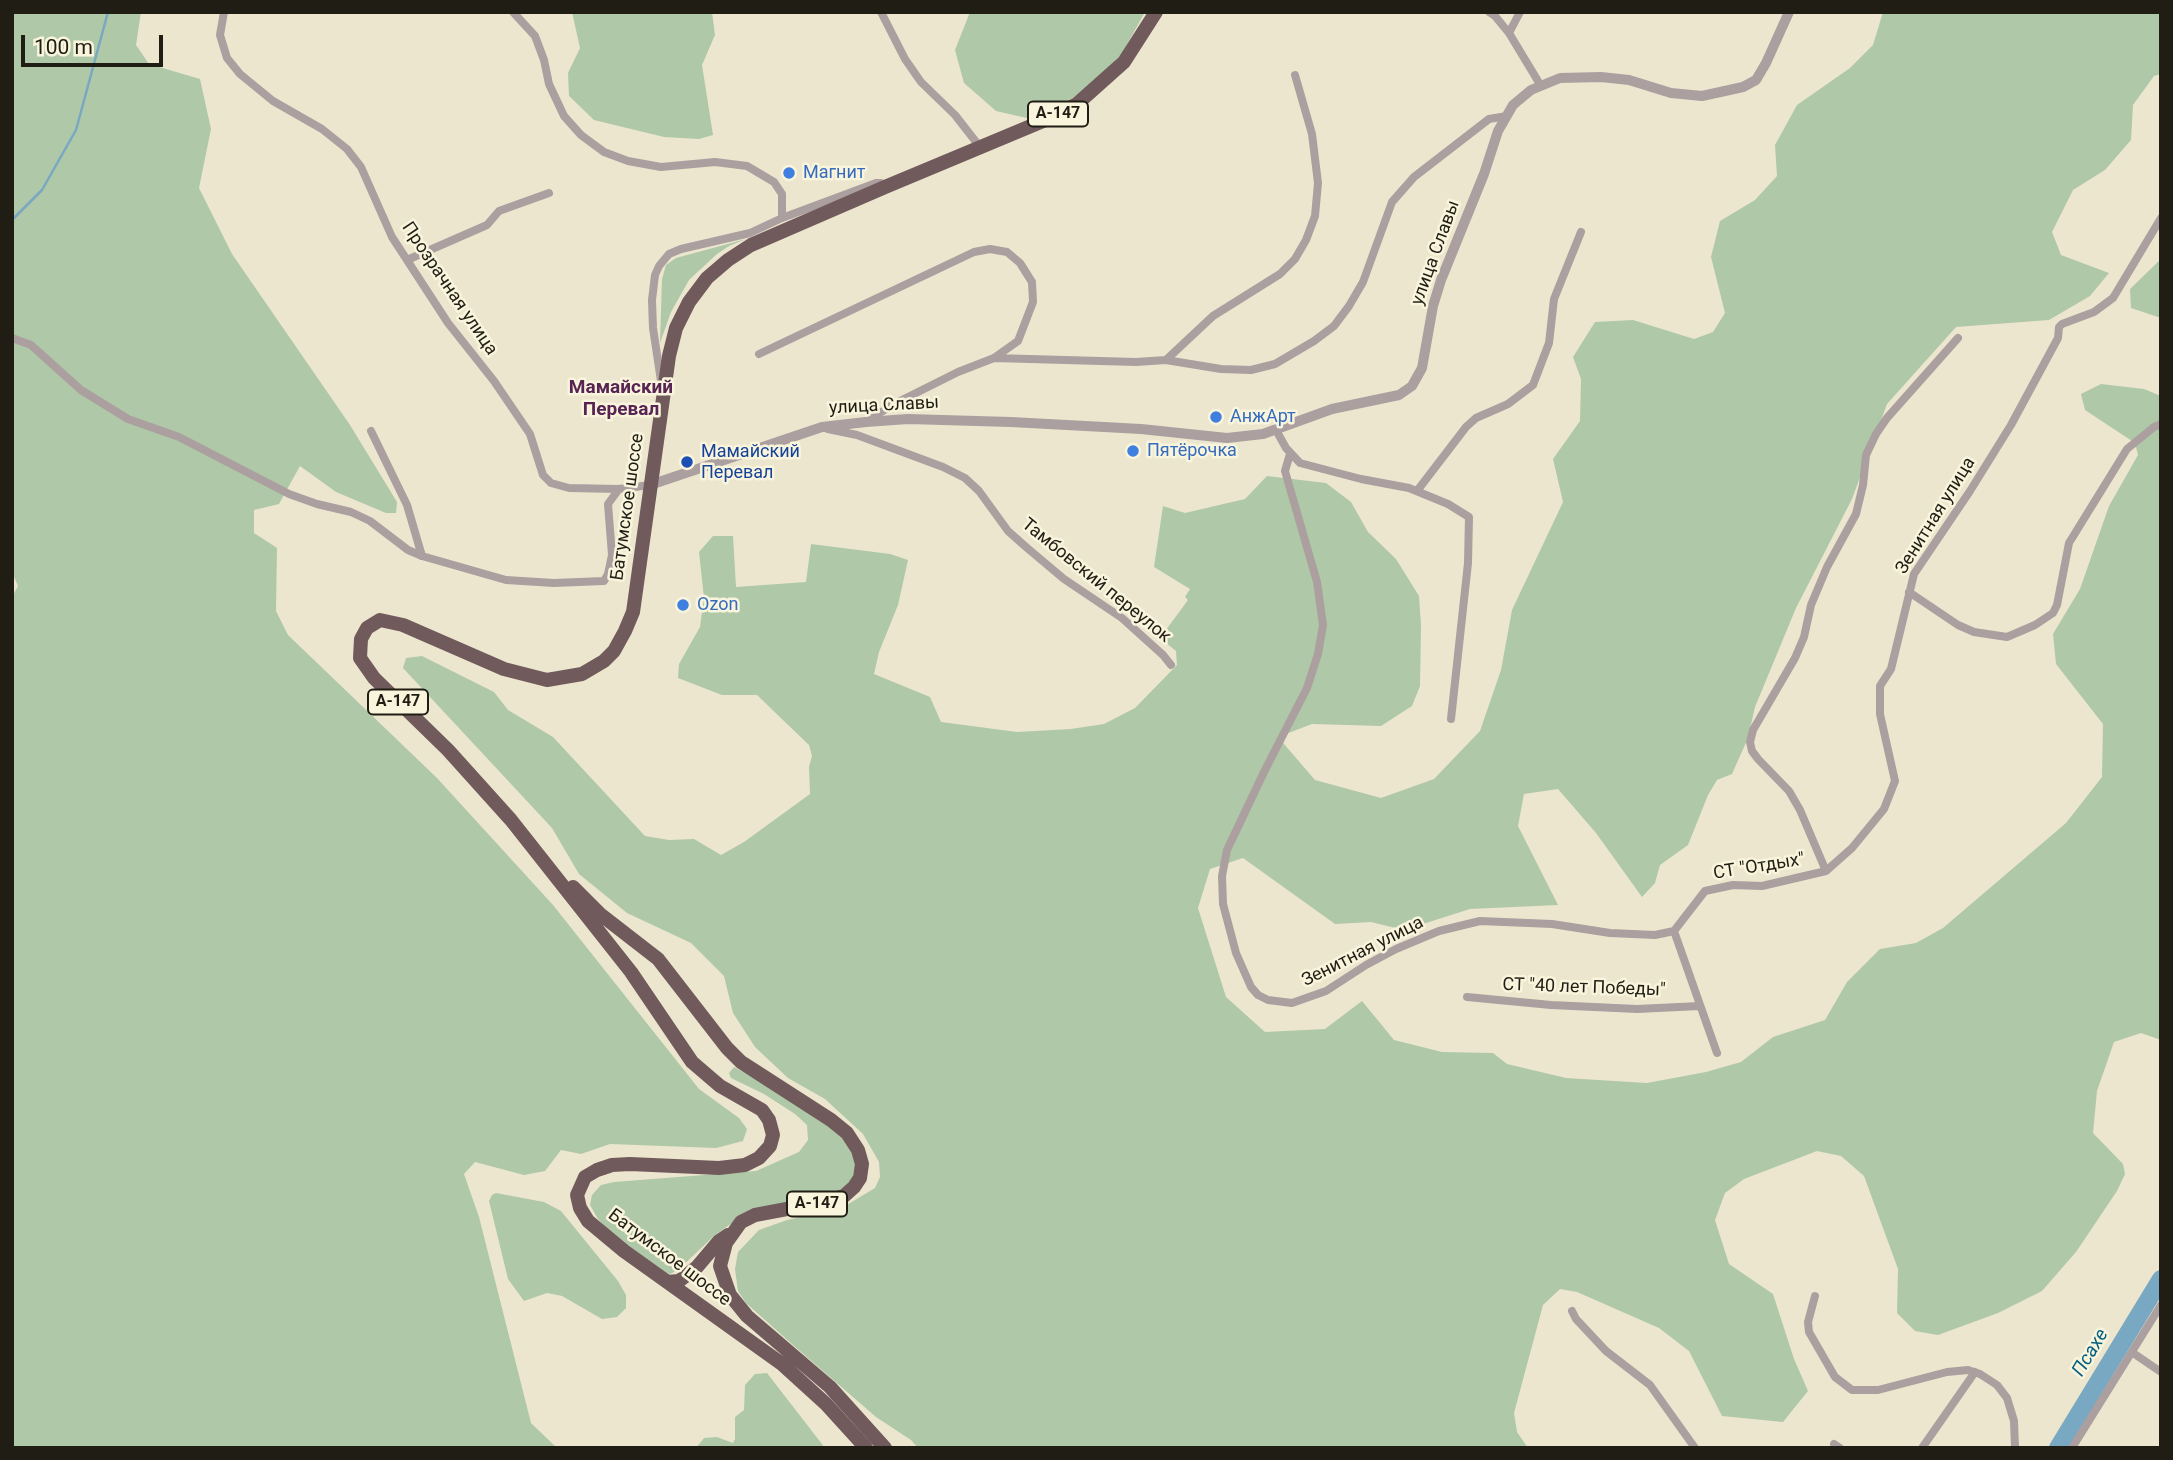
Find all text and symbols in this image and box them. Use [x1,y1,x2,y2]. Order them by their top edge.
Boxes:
scale bar [24,21,166,65]
text: 100 m [34,35,93,59]
road number: А-147 [1028,102,1088,126]
place label: Магнит [803,162,865,184]
marker: Магнит [781,165,797,181]
street label: улица Славы [1407,198,1465,308]
street label: Прозрачная улица [396,218,502,360]
district label: Мамайский Перевал [569,377,673,421]
street label: улица Славы [828,392,940,420]
place label: АнжАрт [1230,406,1296,428]
marker: АнжАрт [1208,409,1224,425]
street label: Батумское шоссе [607,432,649,582]
place label: Пятёрочка [1147,440,1237,462]
place label: Мамайский Перевал [701,441,800,484]
marker: Пятёрочка [1125,443,1141,459]
marker: Мамайский Перевал [679,454,695,470]
street label: Зенитная улица [1891,454,1981,578]
street label: Тамбовский переулок [1017,514,1175,648]
place label: Ozon [697,594,738,616]
marker: Ozon [675,597,691,613]
road number: А-147 [368,690,428,715]
street label: СТ "Отдых" [1712,849,1806,885]
street label: Зенитная улица [1299,912,1427,992]
street label: СТ "40 лет Победы" [1502,974,1666,1002]
road number: А-147 [787,1192,847,1216]
street label: Батумское шоссе [603,1205,735,1311]
water label: Псахе [2068,1325,2114,1381]

